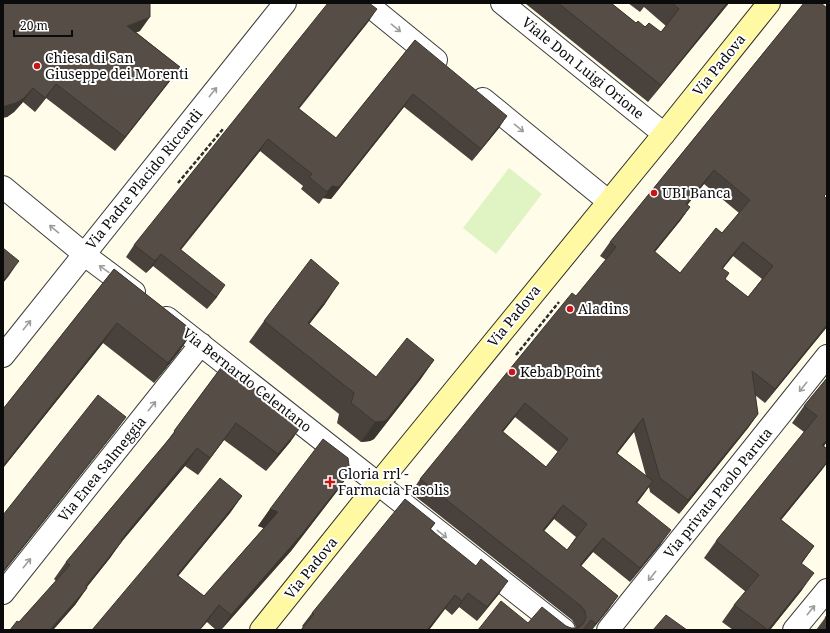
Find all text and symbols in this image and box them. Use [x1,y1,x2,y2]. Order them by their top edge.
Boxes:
scale bar [14,12,72,38]
street label: Viale Don Luigi Orione [518,12,648,123]
text: 20 m [20,17,48,34]
one-way arrow [391,23,402,32]
street label: Via Padova [688,30,749,100]
place label: Chiesa di San Giuseppe dei Morenti [45,48,189,83]
marker: Chiesa di San Giuseppe dei Morenti [32,61,42,71]
one-way arrow [209,87,218,98]
street label: Via Padre Placido Riccardi [81,104,207,253]
one-way arrow [513,123,524,132]
place label: UBI Banca [662,183,731,202]
marker: UBI Banca [649,188,659,198]
one-way arrow [48,225,59,234]
one-way arrow [99,265,110,273]
street label: Via Padova [483,281,544,351]
place label: Aladins [578,299,629,318]
marker: Aladins [565,304,575,314]
one-way arrow [23,320,32,331]
street label: Via Bernardo Celentano [179,323,316,436]
place label: Kebab Point [520,362,601,381]
marker: Kebab Point [507,367,517,377]
one-way arrow [798,381,807,392]
one-way arrow [148,401,156,412]
street label: Via Enea Salmeggia [53,412,150,525]
street label: Via privata Paolo Paruta [659,423,776,562]
place label: Gloria rrl - Farmacia Fasolis [338,464,449,499]
marker: Gloria rrl - Farmacia Fasolis [325,477,335,487]
one-way arrow [436,529,447,538]
street label: Via Padova [280,533,341,603]
one-way arrow [23,557,32,568]
one-way arrow [647,570,656,581]
one-way arrow [806,604,815,615]

